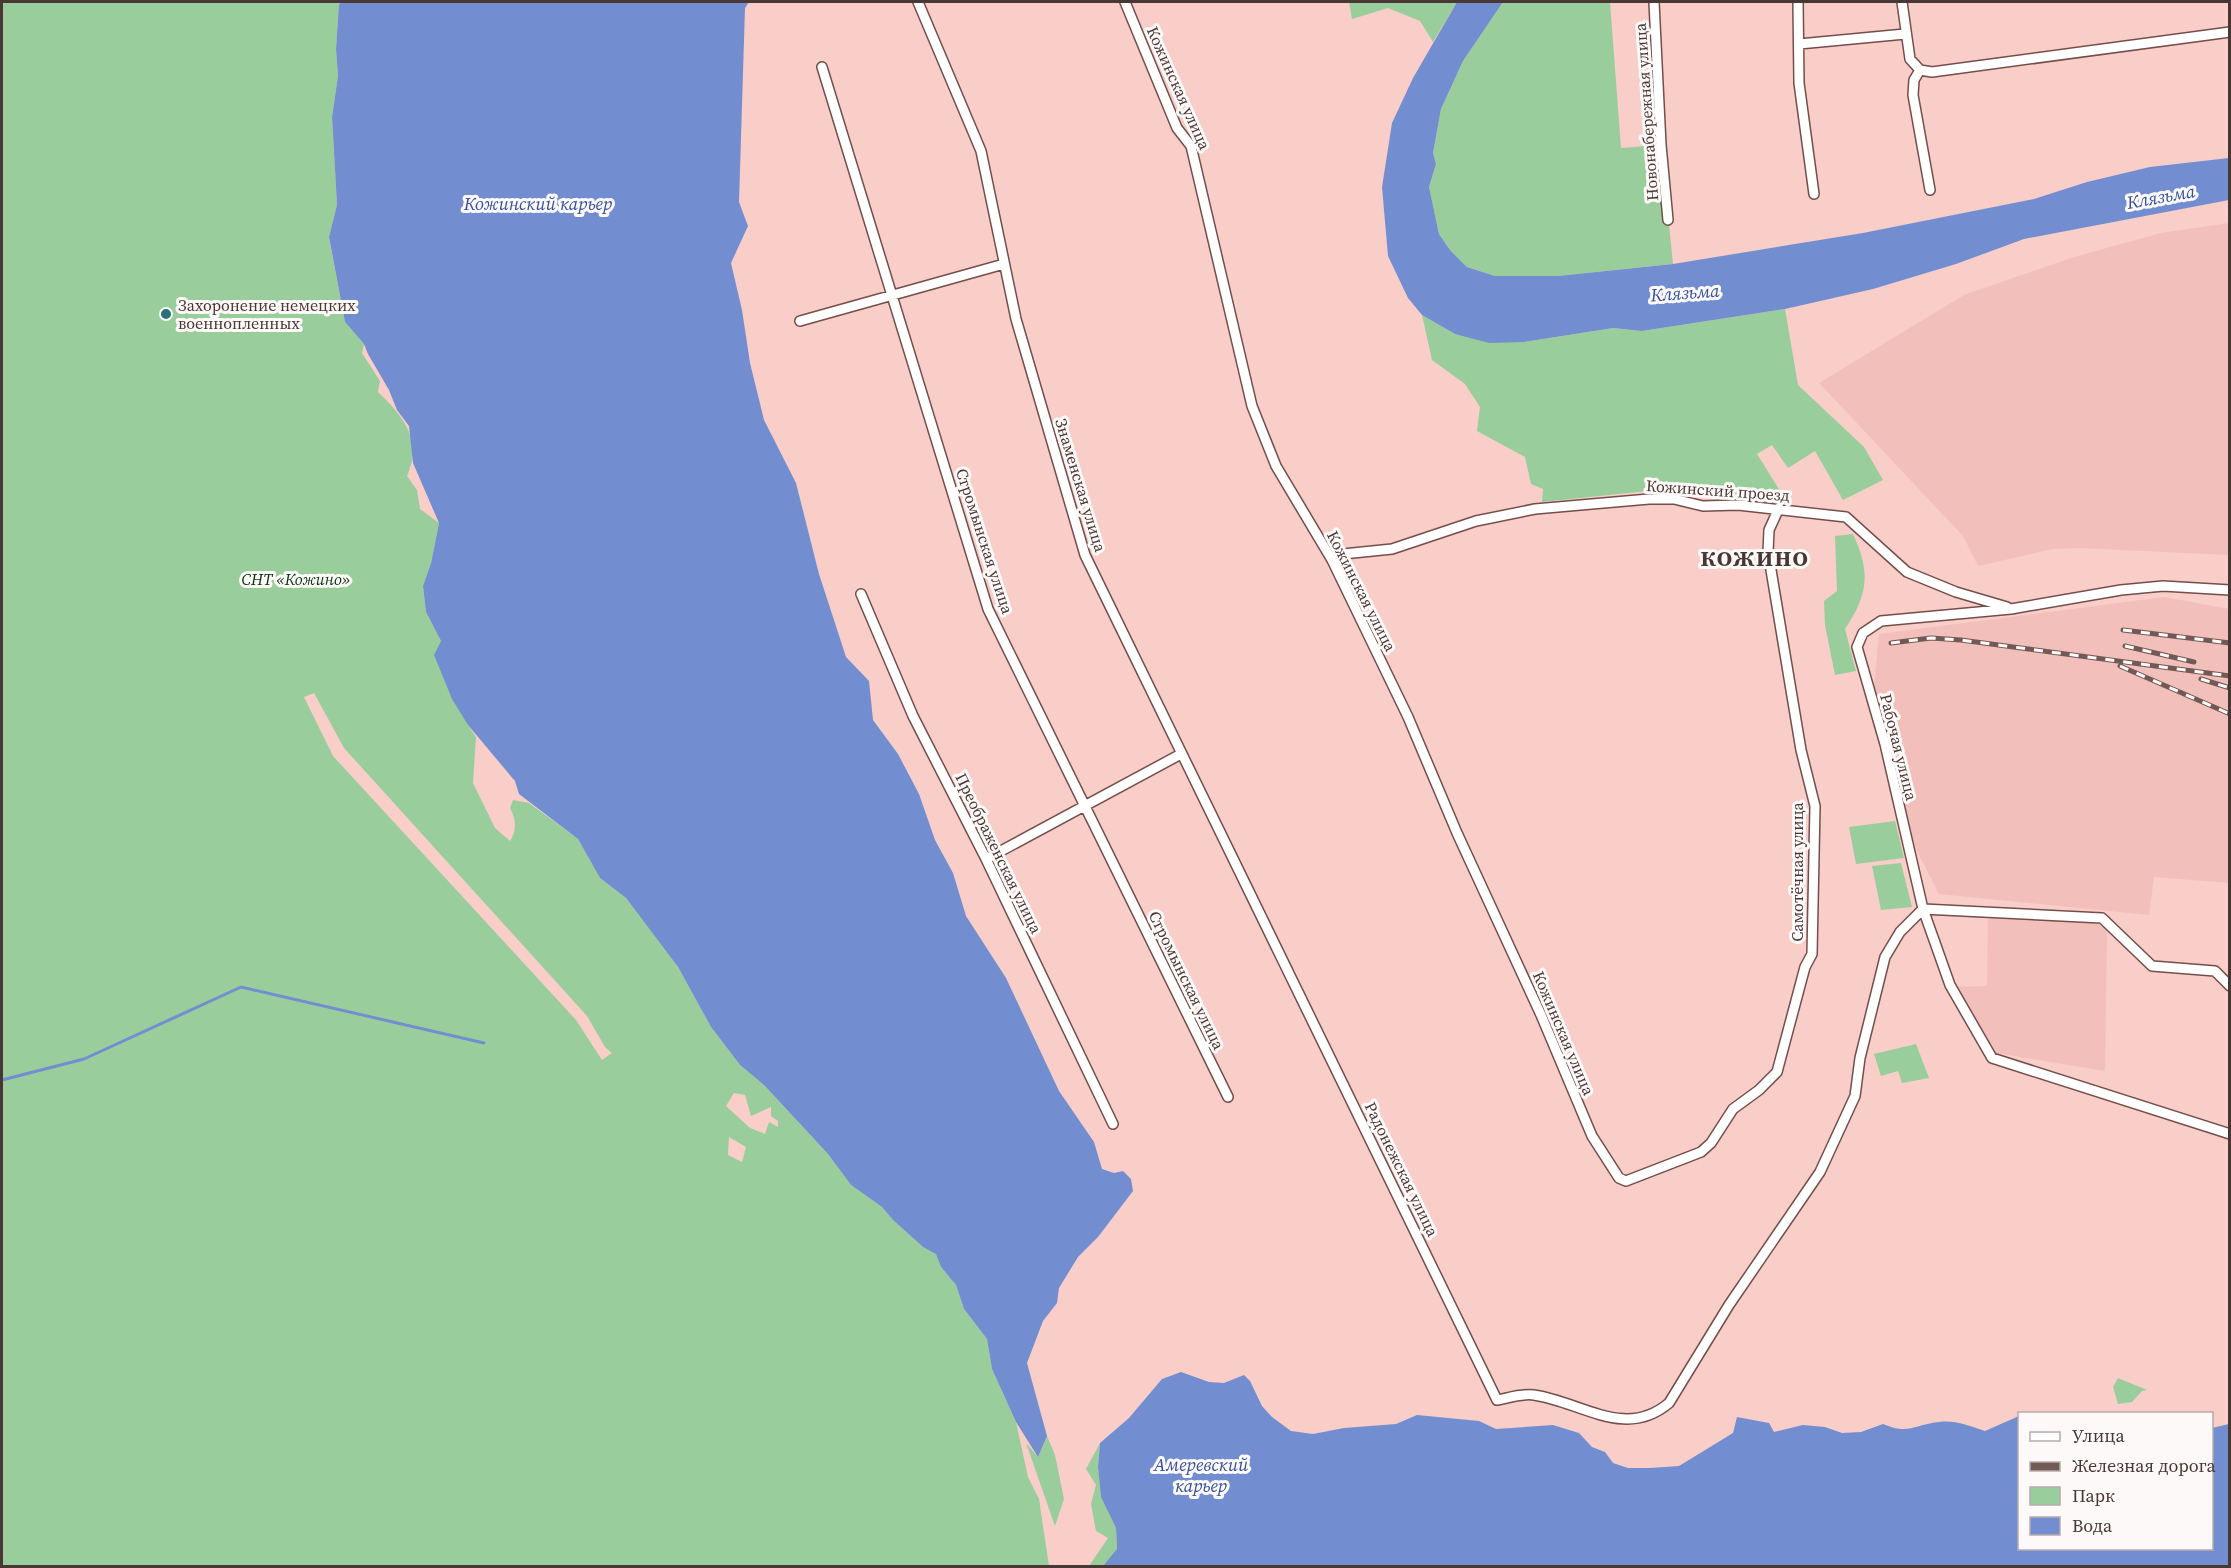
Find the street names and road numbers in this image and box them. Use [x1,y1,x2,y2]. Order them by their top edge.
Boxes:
street label: Новонабережная улица [1629,21,1663,202]
street label: Кожинская улица [1142,23,1216,154]
street label: Знаменская улица [1050,415,1112,555]
street label: Стромынская улица [951,465,1019,617]
street label: Кожинский проезд [1645,474,1791,506]
street label: Кожинская улица [1322,527,1402,656]
street label: Рабочая улица [1875,691,1923,803]
street label: Преображенская улица [951,769,1048,938]
street label: Самотёчная улица [1786,801,1808,942]
street label: Стромынская улица [1144,907,1231,1054]
street label: Кожинская улица [1528,968,1600,1099]
street label: Радонежская улица [1360,1098,1445,1241]

